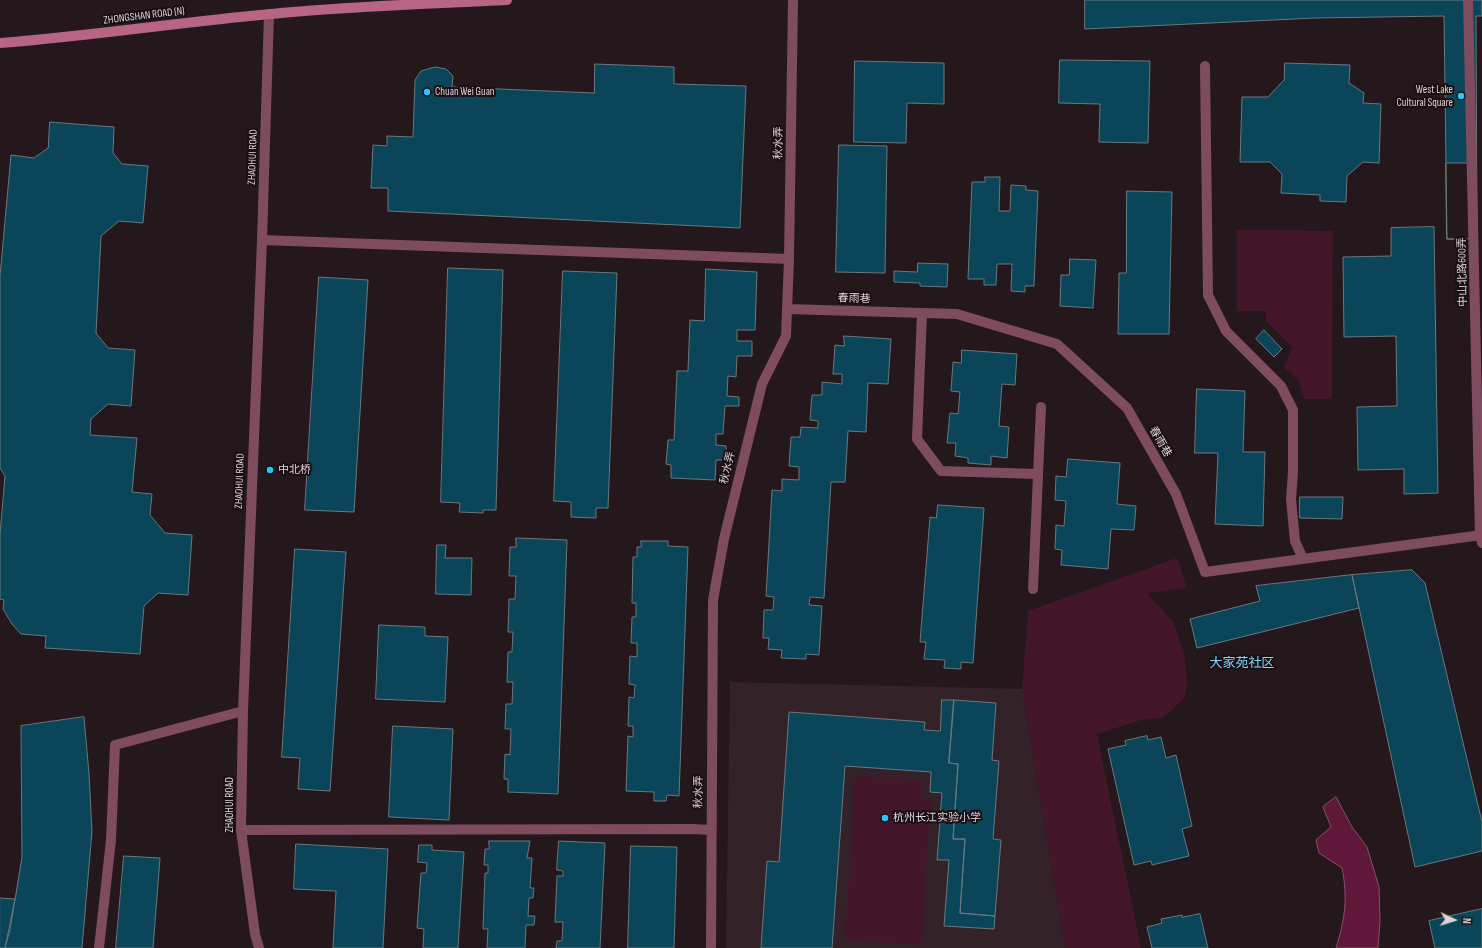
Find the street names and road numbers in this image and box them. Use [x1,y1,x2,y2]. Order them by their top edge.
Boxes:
street label: ZHONGSHAN ROAD (N) [103,4,185,28]
street label: 秋水弄 [772,126,786,160]
street label: ZHAOHUI ROAD [245,129,261,185]
street label: 中山北路600弄 [1456,237,1470,307]
street label: 春雨巷 [837,292,871,306]
street label: 春雨巷 [1146,424,1174,460]
street label: 秋水弄 [718,450,738,486]
street label: ZHAOHUI ROAD [232,453,248,509]
street label: 秋水弄 [692,775,706,809]
street label: ZHAOHUI ROAD [223,777,237,833]

